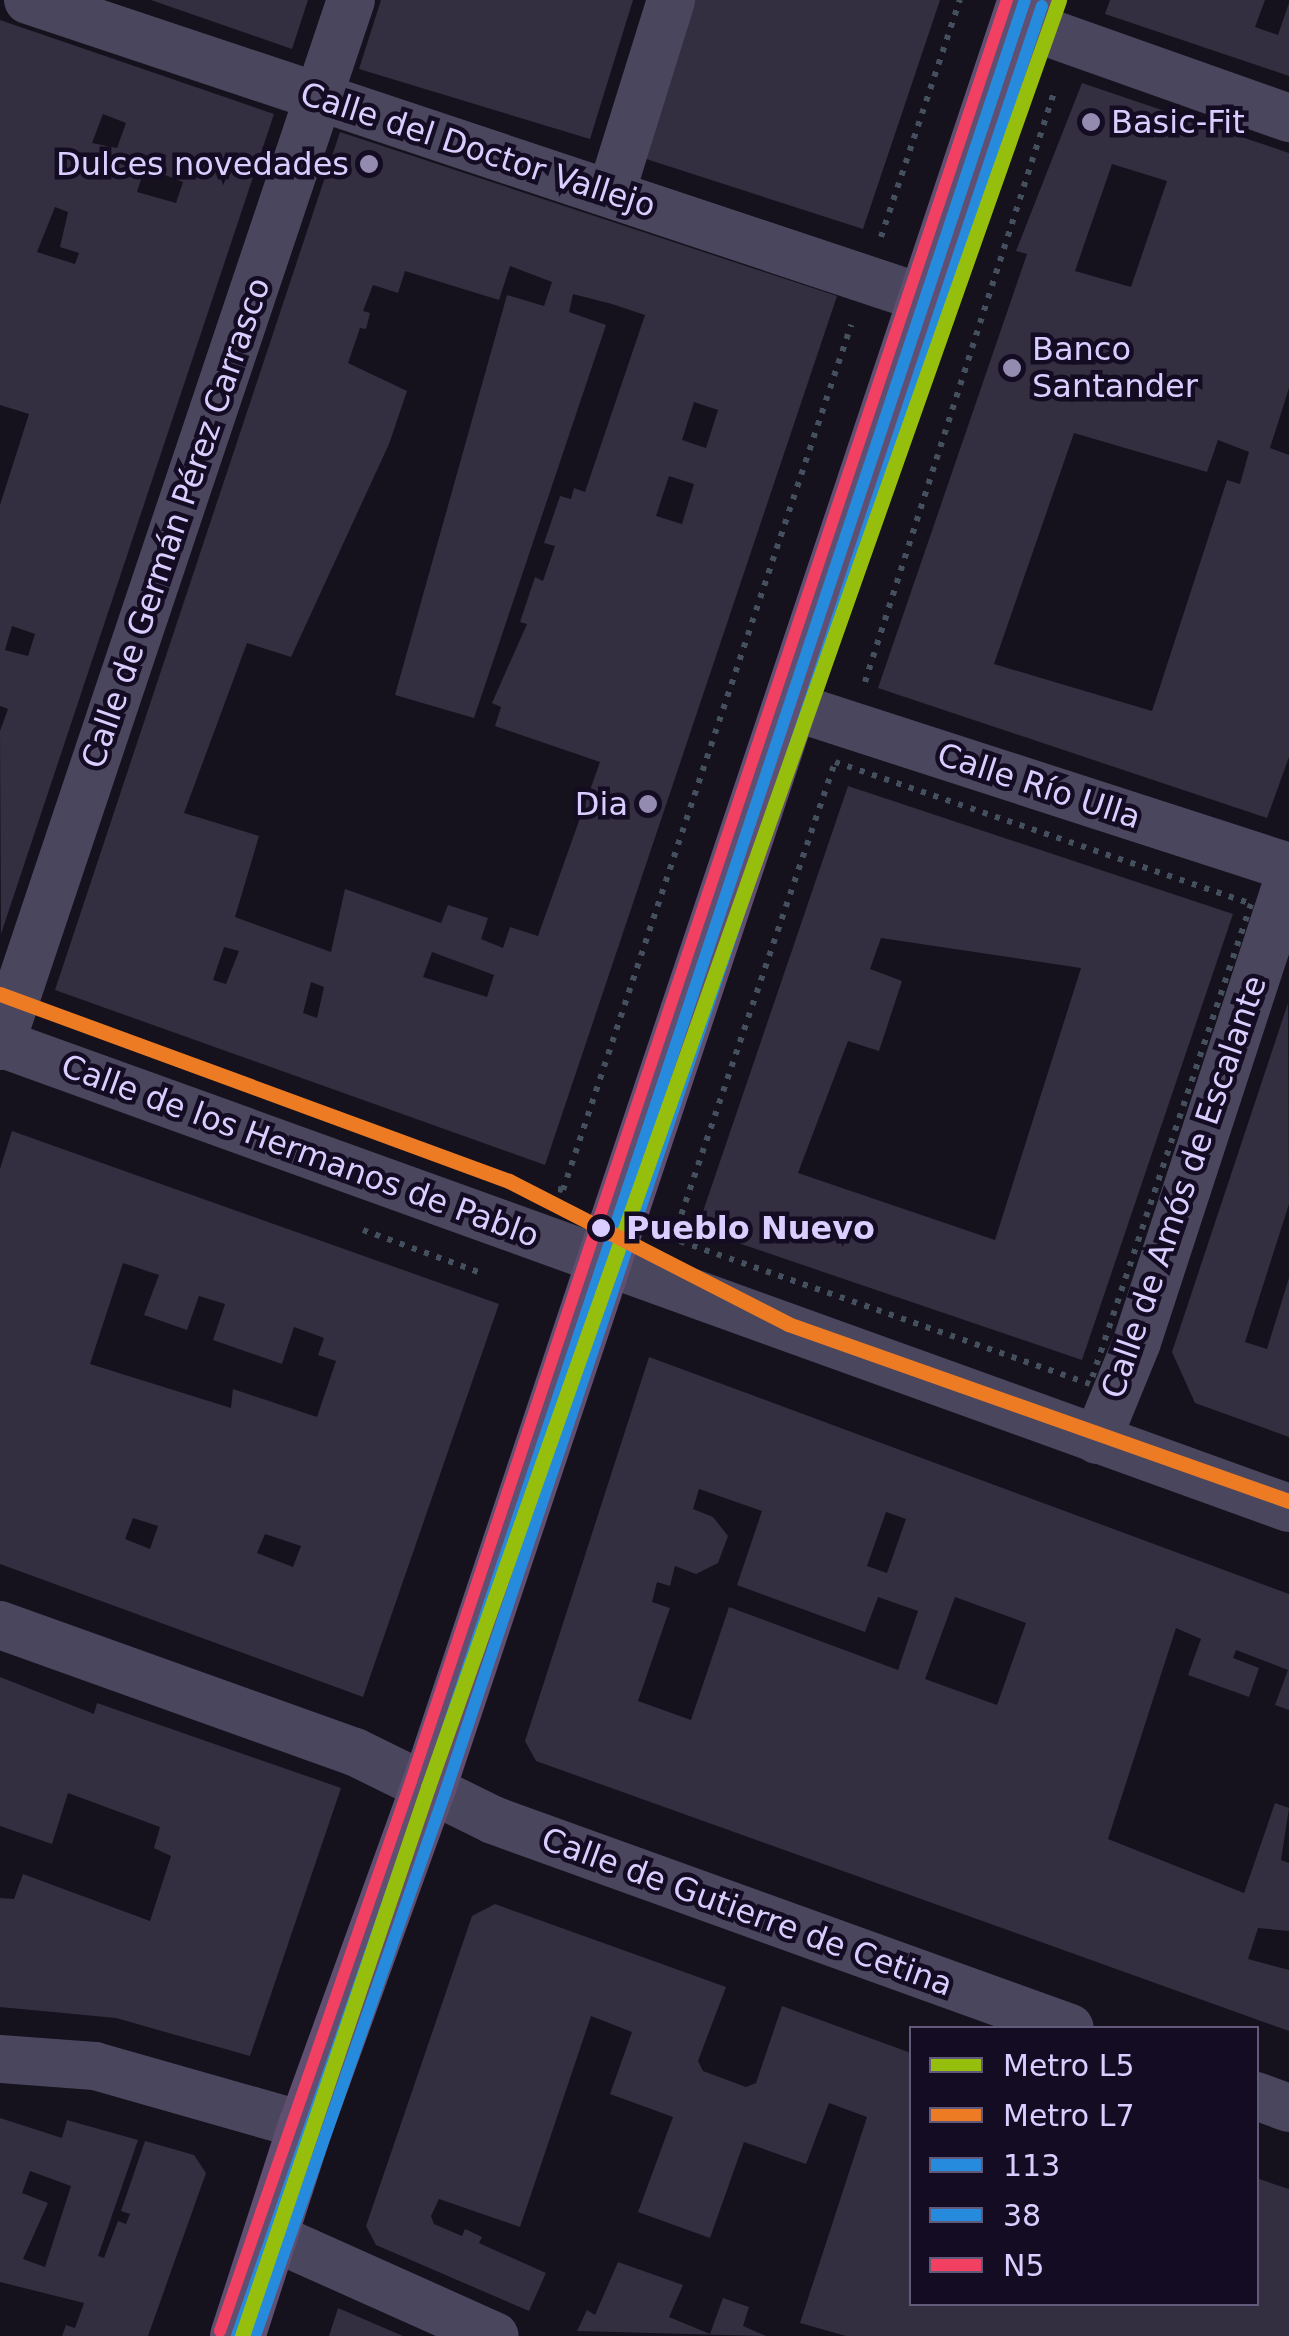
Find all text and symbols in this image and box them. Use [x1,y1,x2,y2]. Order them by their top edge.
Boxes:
street label: Calle del Doctor Vallejo [296,74,660,226]
place label: Basic-Fit [1111,103,1245,141]
marker: Basic-Fit [1080,111,1102,133]
place label: Dulces novedades [56,145,349,183]
marker: Dulces novedades [358,153,380,175]
street label: Calle de Germán Pérez Carrasco [74,273,278,773]
place label: Banco Santander [1032,331,1198,406]
marker: Banco Santander [1001,357,1023,379]
street label: Calle Río Ulla [933,735,1145,837]
place label: Dia [575,785,628,823]
marker: Dia [637,793,659,815]
street label: Calle de Amós de Escalante [1093,971,1275,1403]
street label: Calle de los Hermanos de Pablo [56,1047,544,1255]
place label: Pueblo Nuevo [626,1209,875,1247]
marker: Pueblo Nuevo [585,1212,617,1244]
street label: Calle de Gutierre de Cetina [536,1820,958,2004]
legend [909,2026,1259,2306]
text: Metro L5 [1003,2048,1134,2083]
text: Metro L7 [1003,2098,1134,2133]
text: 113 [1003,2148,1060,2183]
text: 38 [1003,2198,1041,2233]
text: N5 [1003,2248,1045,2283]

